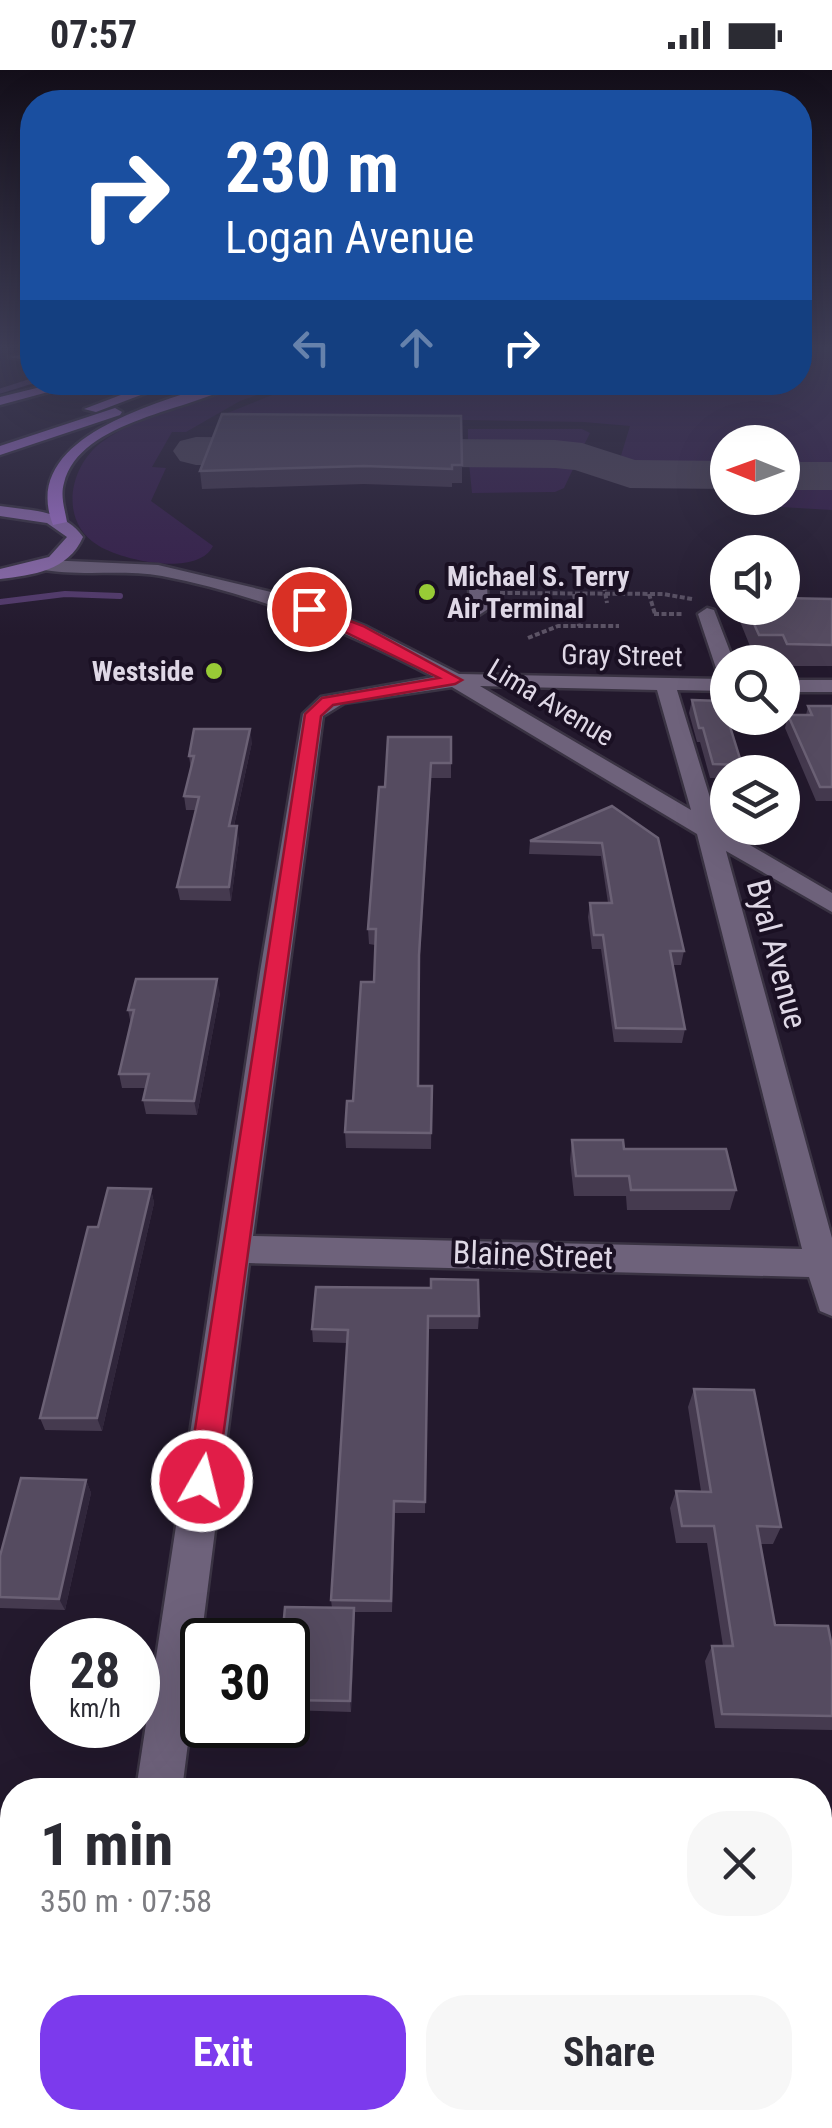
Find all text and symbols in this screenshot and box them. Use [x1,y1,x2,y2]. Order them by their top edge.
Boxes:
text: 07:57 [50,13,137,57]
text: 230 m [225,127,399,209]
icon: right [60,130,190,260]
text: Logan Avenue [225,211,474,264]
icon: left [284,320,339,375]
icon: ahead [389,320,444,375]
icon: right [494,320,549,375]
north arrow [710,425,800,515]
map controls [710,425,800,845]
button: sound [710,535,800,625]
place label: Michael S. Terry Air Terminal [447,560,630,625]
pin [267,567,352,652]
marker: Michael S. Terry Air Terminal [416,581,438,603]
icon: arrive [282,582,337,637]
street label: Gray Street [561,638,683,673]
button: search [710,645,800,735]
street label: Lima Avenue [482,652,620,753]
place label: Westside [92,655,194,688]
marker: Westside [203,660,225,682]
button: layers [710,755,800,845]
street label: Byal Avenue [739,875,815,1033]
street label: Blaine Street [452,1233,614,1277]
position arrow [150,1429,254,1533]
speed limit sign: 30 [180,1618,310,1748]
text: 28 [70,1642,120,1700]
text: km/h [69,1694,121,1723]
text: 1 min [40,1809,173,1880]
button: close [687,1811,792,1916]
text: 350 m · 07:58 [40,1882,212,1920]
button: Exit [40,1995,406,2110]
button: Share [426,1995,792,2110]

